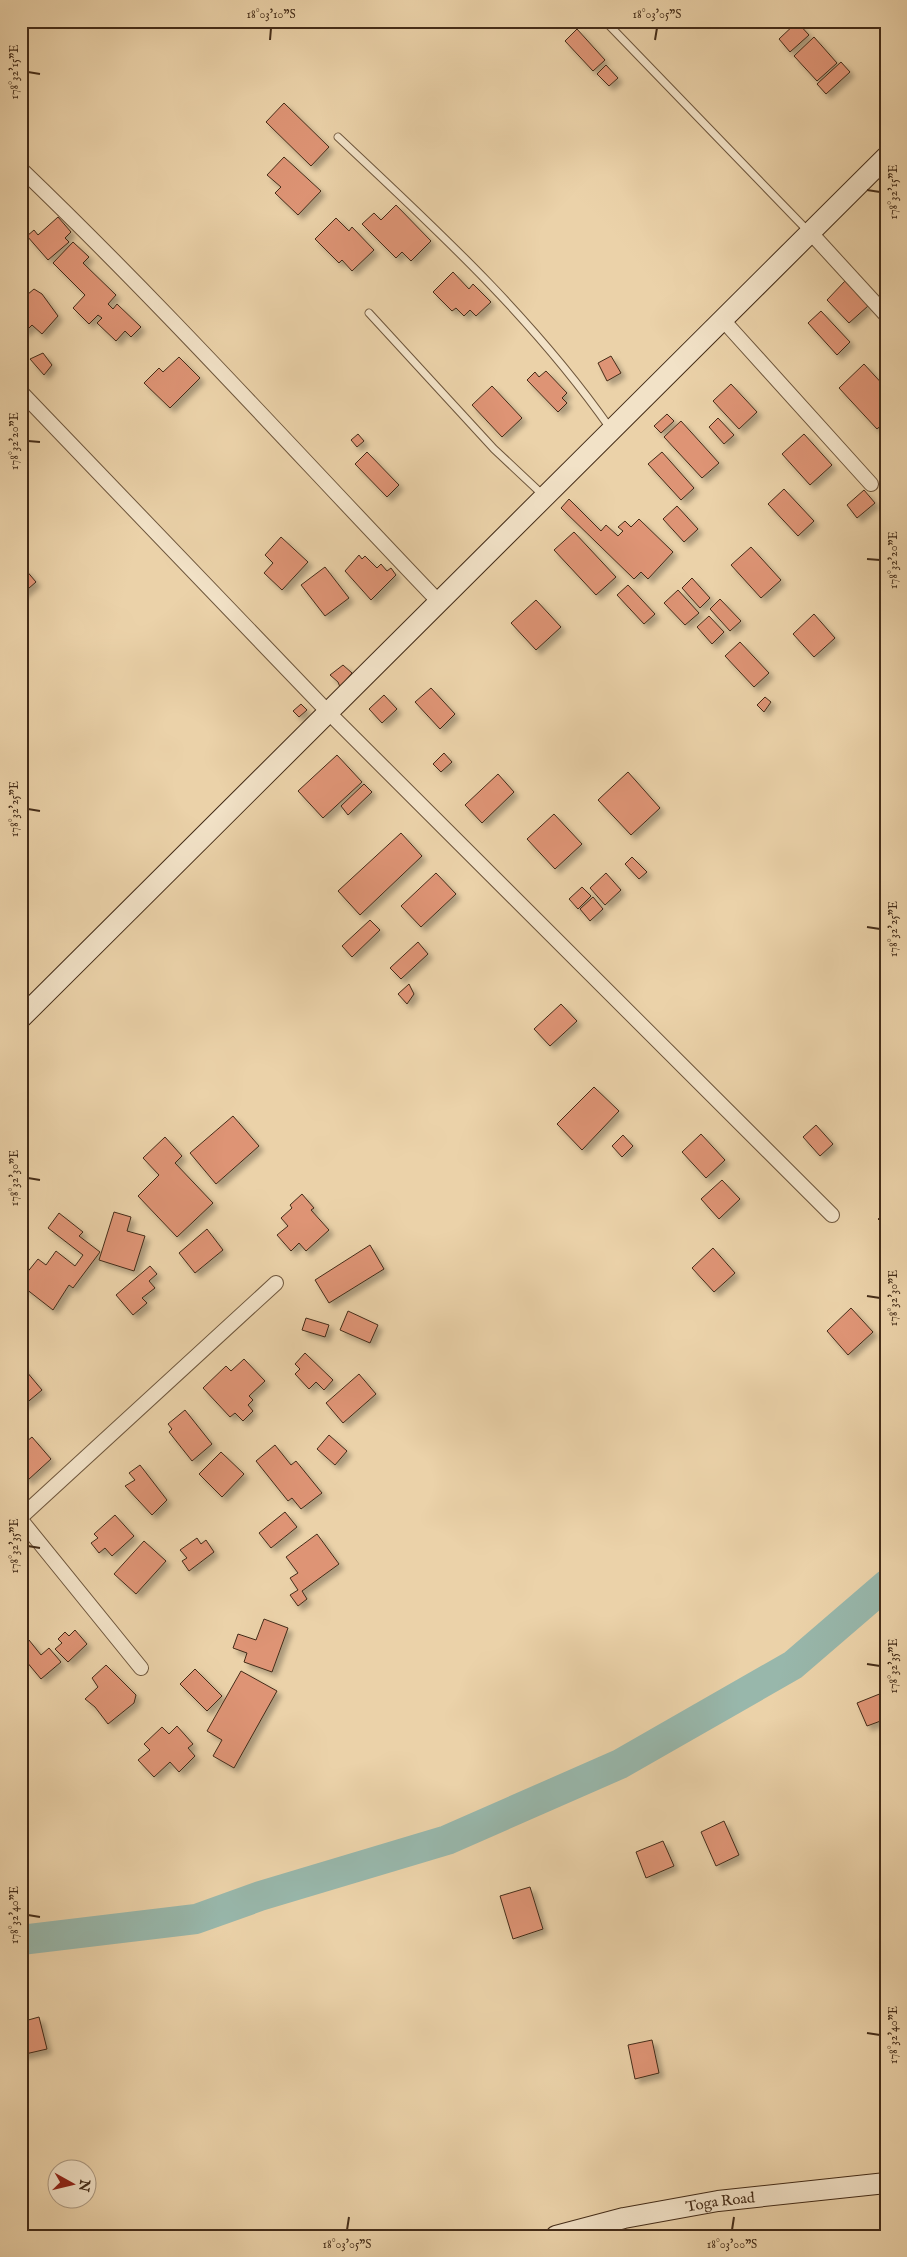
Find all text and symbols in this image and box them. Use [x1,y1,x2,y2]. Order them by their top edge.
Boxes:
text: 18°03'10"S [246,7,296,22]
text: 18°03'05"S [632,7,682,22]
text: 178°32'15"E [7,44,22,100]
text: 178°32'15"E [886,164,901,220]
text: 178°32'20"E [7,412,22,470]
text: 178°32'20"E [886,531,901,589]
text: 178°32'25"E [7,781,22,837]
text: 178°32'25"E [886,901,901,957]
text: 178°32'30"E [7,1150,22,1206]
text: 178°32'30"E [886,1270,901,1326]
text: 178°32'35"E [7,1518,22,1574]
text: 178°32'35"E [886,1638,901,1694]
text: 178°32'40"E [7,1886,22,1944]
text: 178°32'40"E [886,2006,901,2064]
north arrow [48,2160,98,2210]
text: N [74,2177,94,2193]
street label: Toga Road [684,2188,757,2217]
text: 18°03'05"S [322,2237,372,2252]
text: 18°03'00"S [707,2237,757,2252]

